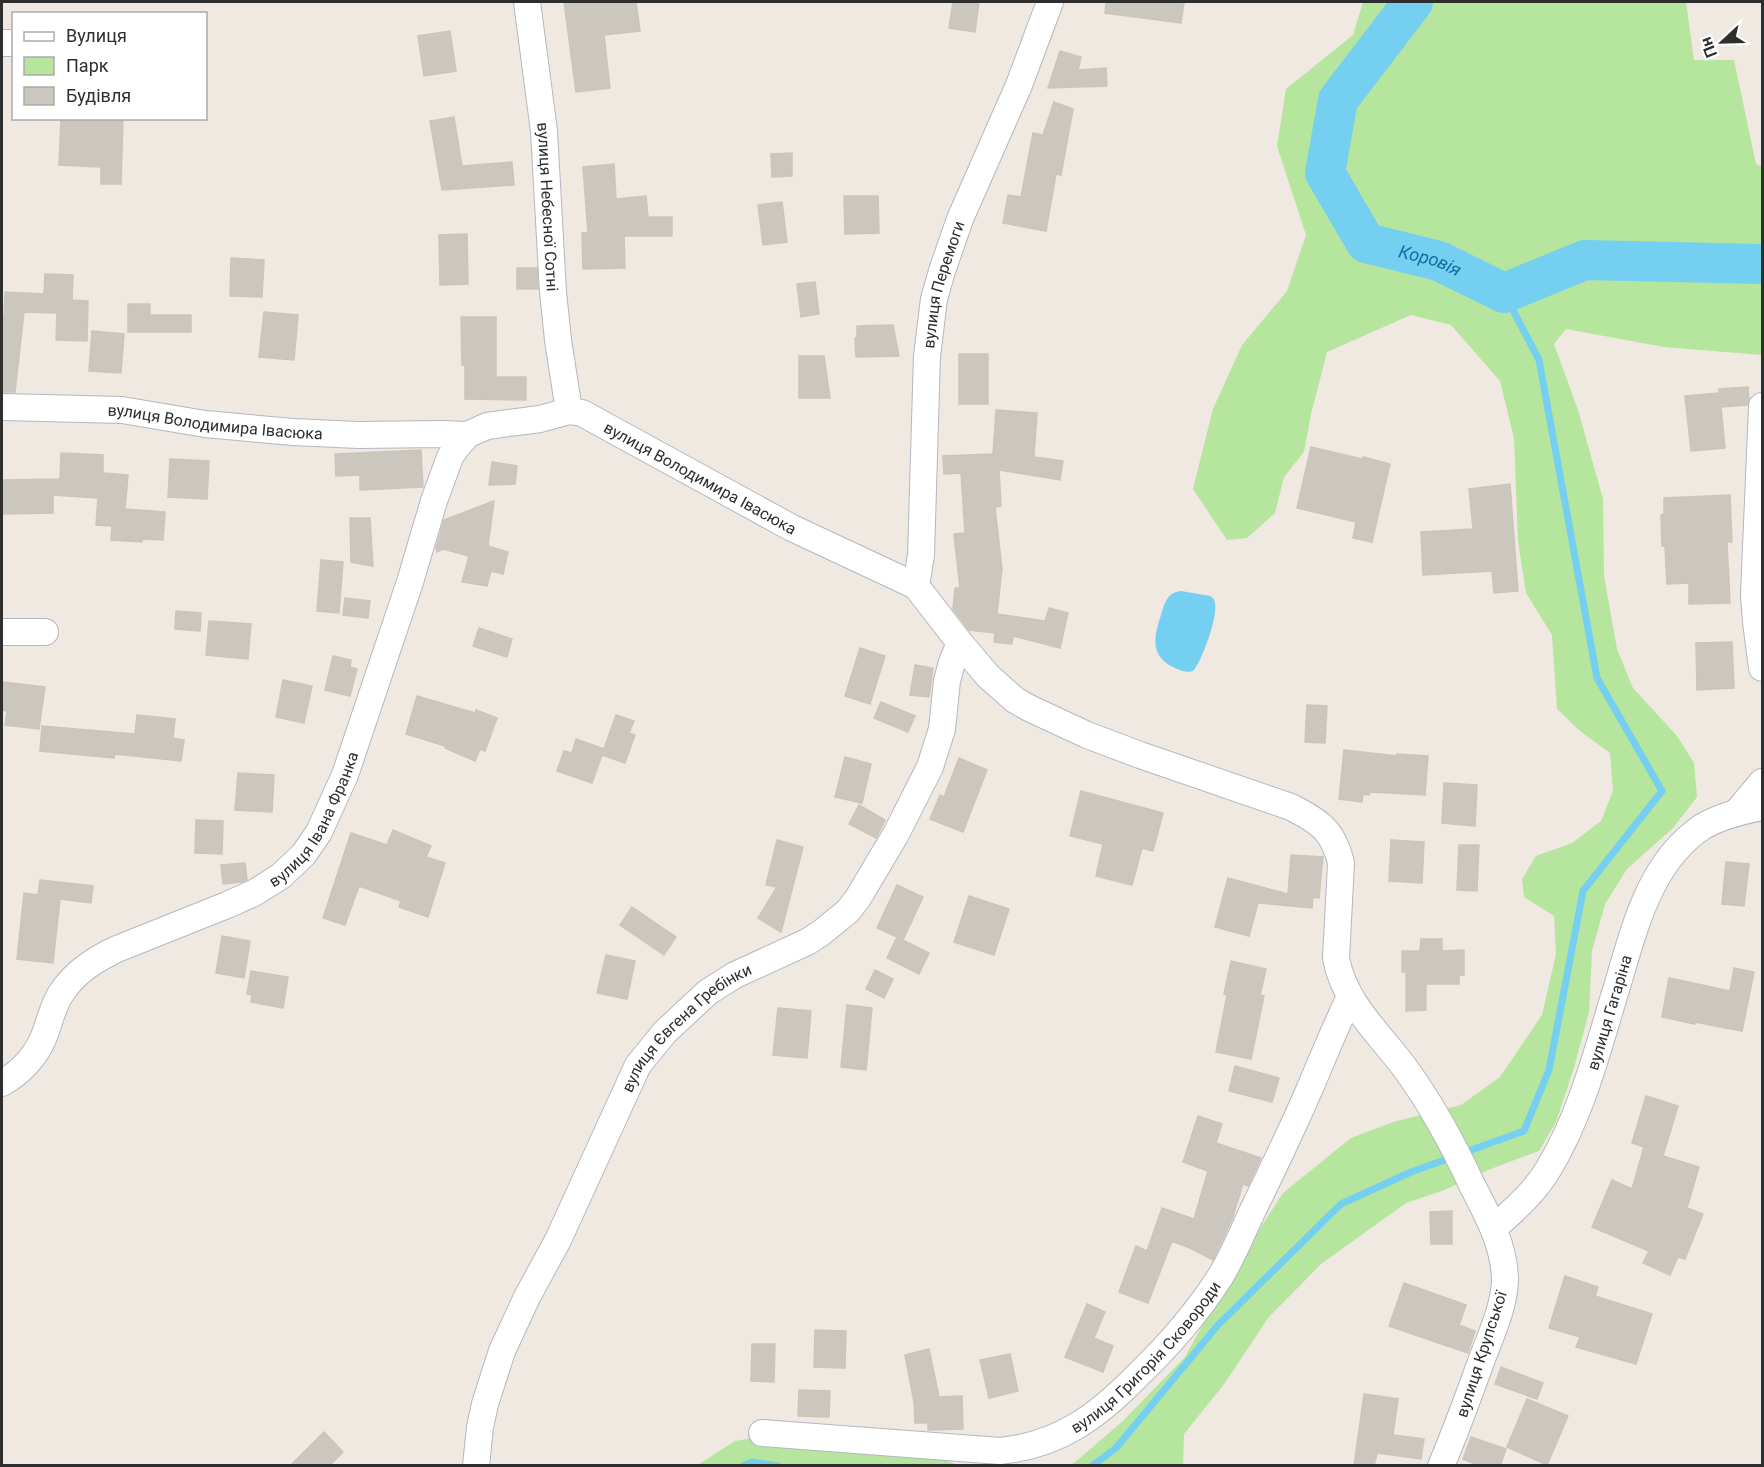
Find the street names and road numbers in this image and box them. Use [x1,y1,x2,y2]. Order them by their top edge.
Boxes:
street label: вулиця Небесної Сотні [533,121,562,292]
street label: вулиця Перемоги [919,218,969,349]
street label: вулиця Володимира Івасюка [107,401,323,443]
street label: вулиця Володимира Івасюка [601,418,800,539]
street label: вулиця Івана Франка [266,749,362,891]
street label: вулиця Гагаріна [1583,953,1636,1073]
street label: вулиця Євгена Гребінки [618,960,754,1095]
street label: вулиця Григорія Сковороди [1067,1278,1225,1437]
street label: вулиця Крупської [1452,1288,1511,1420]

